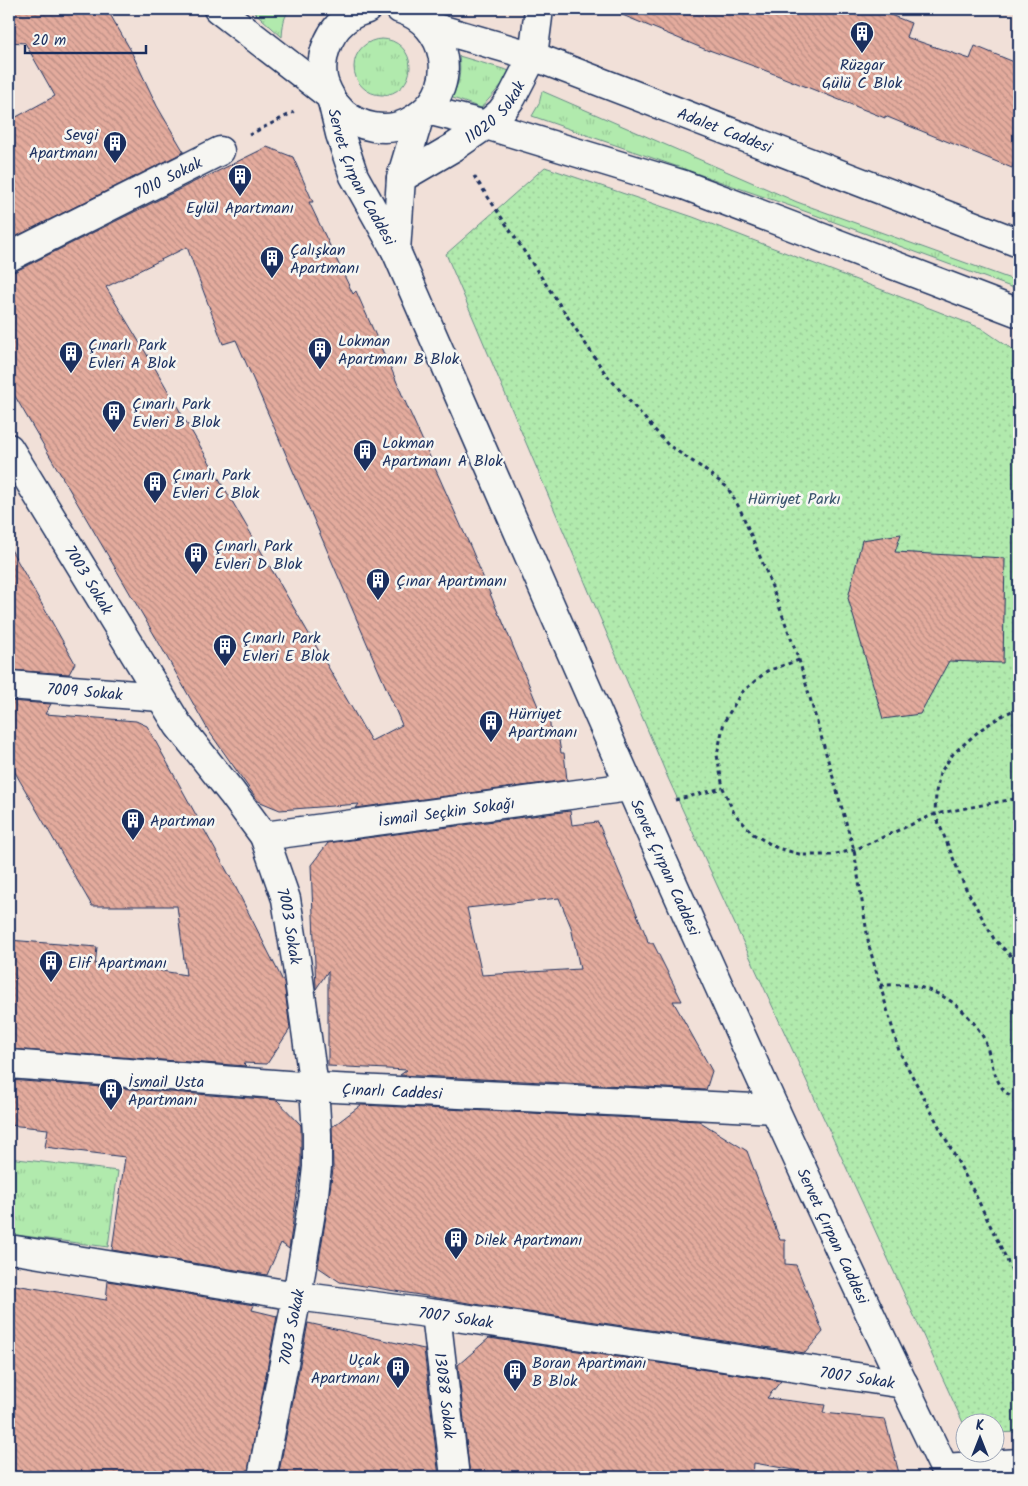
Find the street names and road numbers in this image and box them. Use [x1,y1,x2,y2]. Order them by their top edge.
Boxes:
street label: 11020 Sokak [460,76,533,150]
street label: Adalet Caddesi [673,102,777,161]
street label: Servet Çırpan Caddesi [320,106,402,251]
street label: 7010 Sokak [130,151,207,206]
street label: 7003 Sokak [57,541,119,620]
street label: 7009 Sokak [46,677,124,708]
street label: İsmail Seçkin Sokağı [377,791,517,835]
street label: Servet Çırpan Caddesi [623,795,706,941]
street label: 7003 Sokak [269,885,308,967]
street label: Çınarlı Caddesi [341,1077,444,1107]
street label: Servet Çırpan Caddesi [790,1164,875,1310]
street label: 7003 Sokak [273,1287,312,1368]
street label: 7007 Sokak [417,1301,495,1336]
street label: 13088 Sokak [427,1351,461,1440]
street label: 7007 Sokak [818,1361,897,1397]

